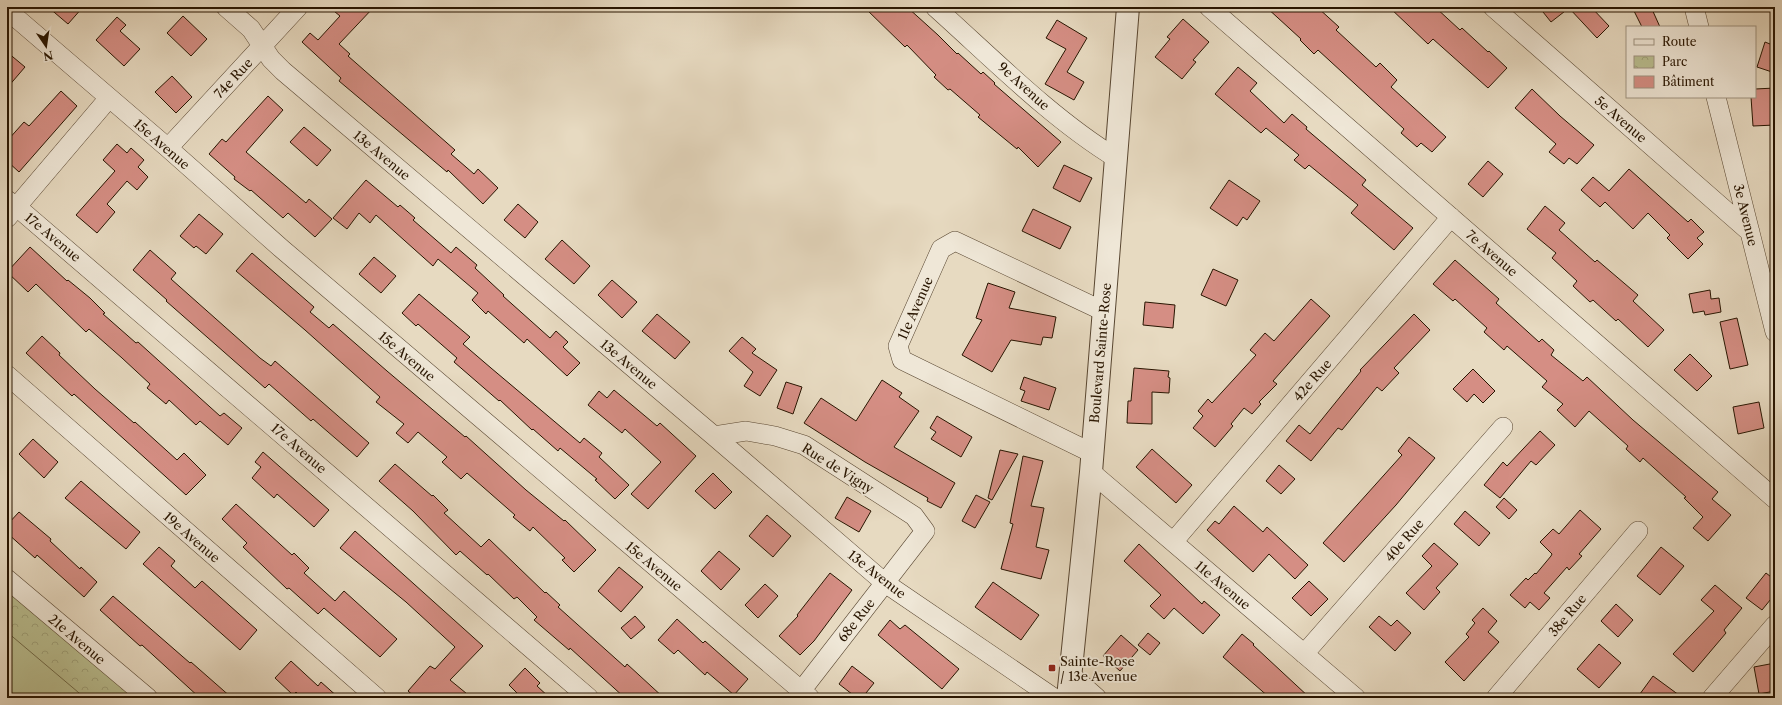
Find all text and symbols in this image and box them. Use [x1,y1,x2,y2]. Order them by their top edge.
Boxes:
north arrow [26,26,66,66]
legend [1626,26,1756,98]
text: Route [1662,34,1697,49]
text: N [42,48,54,64]
text: Parc [1662,54,1687,69]
street label: 74e Rue [210,55,256,101]
street label: 9e Avenue [995,59,1053,113]
text: Bâtiment [1662,74,1715,89]
street label: 5e Avenue [1592,92,1650,146]
street label: 15e Avenue [131,115,193,173]
street label: 13e Avenue [350,127,414,183]
street label: 3e Avenue [1731,182,1761,248]
street label: 17e Avenue [22,209,84,265]
street label: 7e Avenue [1463,226,1521,280]
street label: 11e Avenue [894,274,936,342]
street label: Boulevard Sainte-Rose [1086,282,1114,424]
street label: 15e Avenue [375,328,439,384]
street label: 13e Avenue [597,336,661,392]
street label: 42e Rue [1289,356,1335,404]
street label: 17e Avenue [268,420,330,476]
street label: Rue de Vigny [799,440,878,497]
street label: 19e Avenue [161,508,223,566]
street label: 40e Rue [1381,515,1427,565]
street label: 15e Avenue [622,538,686,594]
street label: 13e Avenue [845,546,909,602]
street label: 11e Avenue [1192,557,1254,613]
street label: 38e Rue [1545,591,1589,639]
street label: 68e Rue [834,595,878,645]
street label: 21e Avenue [45,611,109,667]
place label: Sainte-Rose / 13e Avenue [1060,653,1137,684]
marker: Sainte-Rose / 13e Avenue [1047,663,1057,673]

